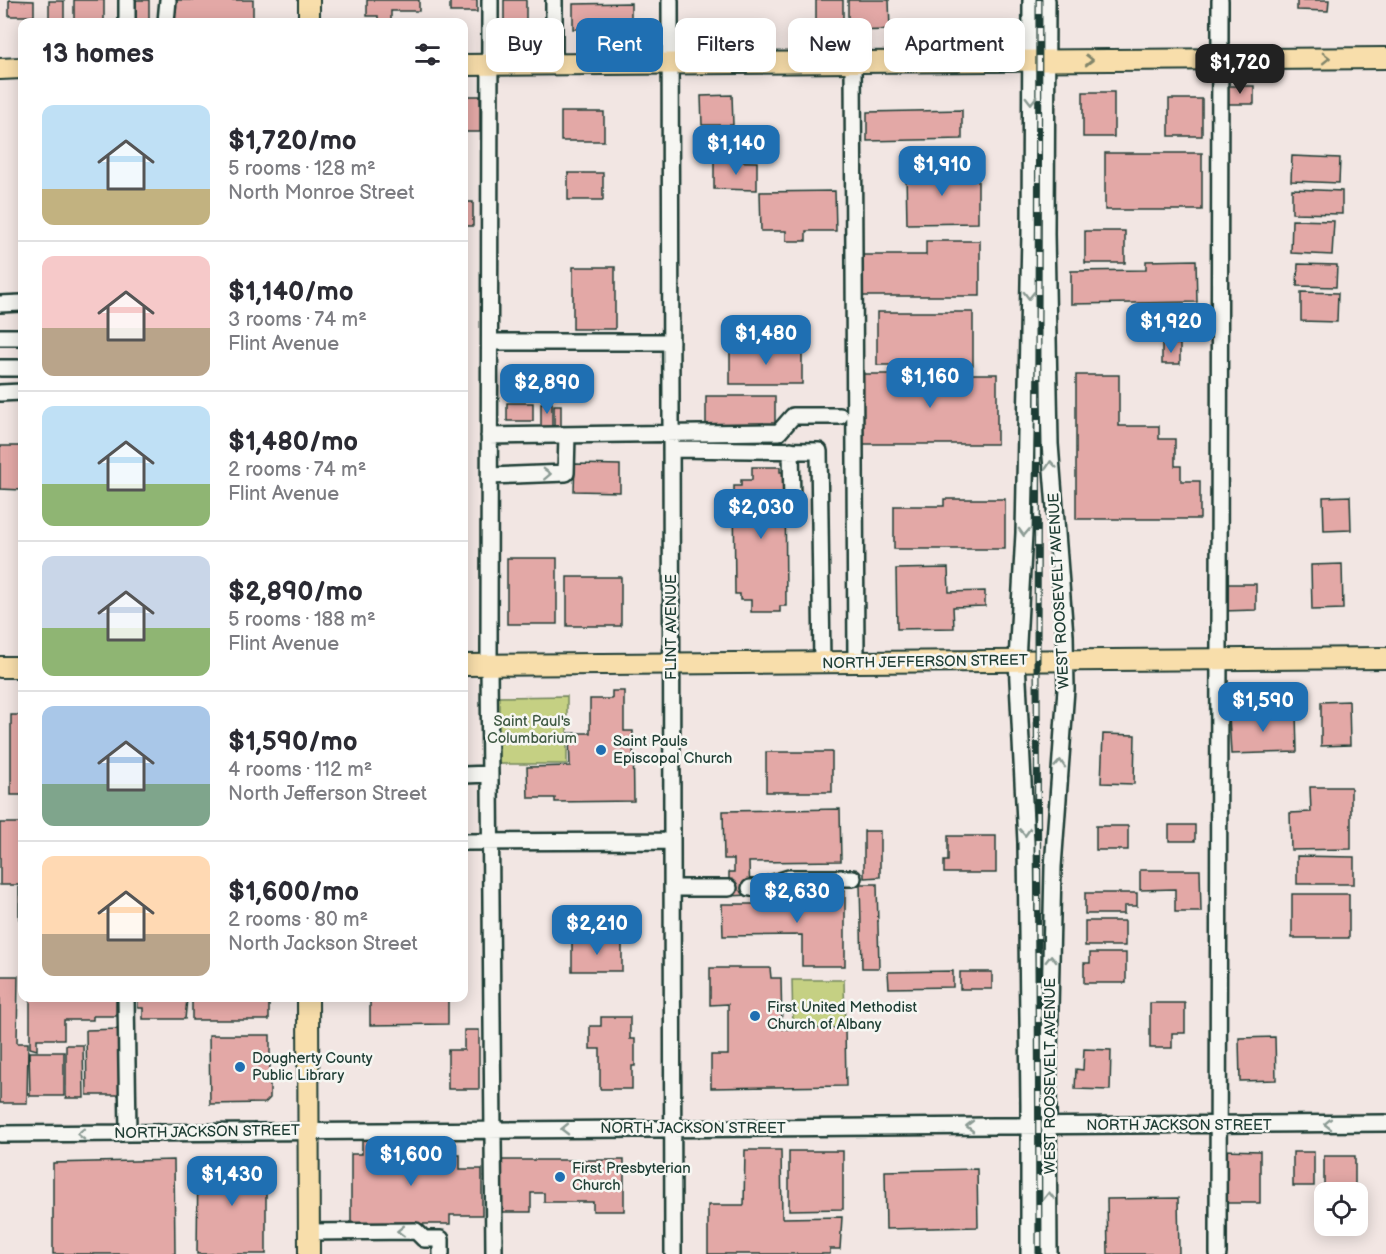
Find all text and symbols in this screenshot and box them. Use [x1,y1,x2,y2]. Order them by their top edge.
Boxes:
chip: Buy [486,18,564,72]
chip: Rent [576,18,663,72]
chip: Filters [675,18,776,72]
chip: New [788,18,872,72]
chip: Apartment [884,18,1025,72]
icon: filters [411,38,444,71]
text: 13 homes [42,39,154,70]
pin: $1,720 [1191,44,1289,95]
text: $1,720 [1209,51,1271,75]
one-way arrow [1321,52,1330,65]
one-way arrow [1084,54,1093,66]
one-way arrow [1025,96,1037,105]
pin: $1,140 [687,125,785,176]
text: $1,720/mo [228,126,357,157]
icon: home [90,129,162,201]
text: $1,140 [707,132,765,156]
pin: $1,910 [893,146,991,197]
text: $1,910 [913,153,971,177]
text: 5 rooms · 128 m² [228,157,376,181]
text: North Monroe Street [228,181,414,205]
text: $1,140/mo [228,277,353,308]
icon: home [90,280,162,352]
one-way arrow [1022,291,1035,300]
pin: $1,920 [1122,303,1220,354]
text: 3 rooms · 74 m² [228,308,367,332]
text: $1,920 [1140,310,1202,334]
pin: $1,480 [717,315,815,366]
text: $1,480 [735,322,797,346]
text: Flint Avenue [228,332,339,356]
pin: $1,160 [881,358,979,409]
pin: $2,890 [498,364,596,415]
text: $1,160 [900,365,960,389]
text: $2,890 [514,371,580,395]
text: $1,480/mo [228,427,358,458]
icon: home [90,430,162,502]
text: 2 rooms · 74 m² [228,458,366,482]
one-way arrow [1045,460,1058,469]
one-way arrow [542,467,551,480]
text: Flint Avenue [228,482,339,506]
pin: $2,030 [712,489,810,540]
street label: WEST ROOSEVELT AVENUE [1044,492,1074,690]
text: $2,030 [728,496,794,520]
one-way arrow [1017,528,1030,537]
street label: FLINT AVENUE [662,574,681,680]
text: $2,890/mo [228,577,363,608]
icon: home [90,580,162,652]
text: 5 rooms · 188 m² [228,608,376,632]
text: Flint Avenue [228,632,339,656]
street label: NORTH JEFFERSON STREET [822,651,1028,673]
pin: $1,590 [1214,682,1312,733]
text: $1,590 [1232,689,1294,713]
park label: Saint Paul's Columbarium [487,712,577,748]
text: $1,590/mo [228,727,357,758]
icon: home [90,730,162,802]
place label: Saint Pauls Episcopal Church [613,732,732,768]
marker: Saint Pauls Episcopal Church [594,743,608,757]
text: 4 rooms · 112 m² [228,758,372,782]
one-way arrow [1054,759,1067,768]
text: North Jefferson Street [228,782,427,806]
one-way arrow [1019,828,1032,837]
pin: $2,630 [748,873,846,924]
text: $1,600/mo [228,877,359,908]
icon: home [90,880,162,952]
text: $2,630 [764,880,830,904]
pin: $2,210 [548,905,646,956]
text: 2 rooms · 80 m² [228,908,368,932]
text: $2,210 [566,912,628,936]
text: North Jackson Street [228,932,418,956]
one-way arrow [1045,954,1057,963]
street label: WEST ROOSEVELT AVENUE [1041,978,1060,1174]
place label: First United Methodist Church of Albany [767,998,917,1034]
marker: First United Methodist Church of Albany [748,1009,762,1023]
place label: Dougherty County Public Library [252,1049,373,1085]
marker: Dougherty County Public Library [233,1060,247,1074]
street label: NORTH JACKSON STREET [1086,1116,1272,1135]
one-way arrow [1323,1118,1332,1130]
street label: NORTH JACKSON STREET [600,1119,786,1138]
one-way arrow [966,1120,975,1132]
street label: NORTH JACKSON STREET [114,1121,300,1143]
one-way arrow [561,1123,570,1135]
one-way arrow [77,1127,86,1140]
pin: $1,600 [362,1136,460,1187]
text: $1,600 [379,1143,443,1167]
pin: $1,430 [183,1156,281,1207]
place label: First Presbyterian Church [572,1159,691,1195]
text: $1,430 [201,1163,263,1187]
marker: First Presbyterian Church [553,1170,567,1184]
map controls [1314,1182,1368,1236]
button: locate [1314,1182,1368,1236]
one-way arrow [1043,1191,1055,1200]
one-way arrow [397,1225,406,1237]

